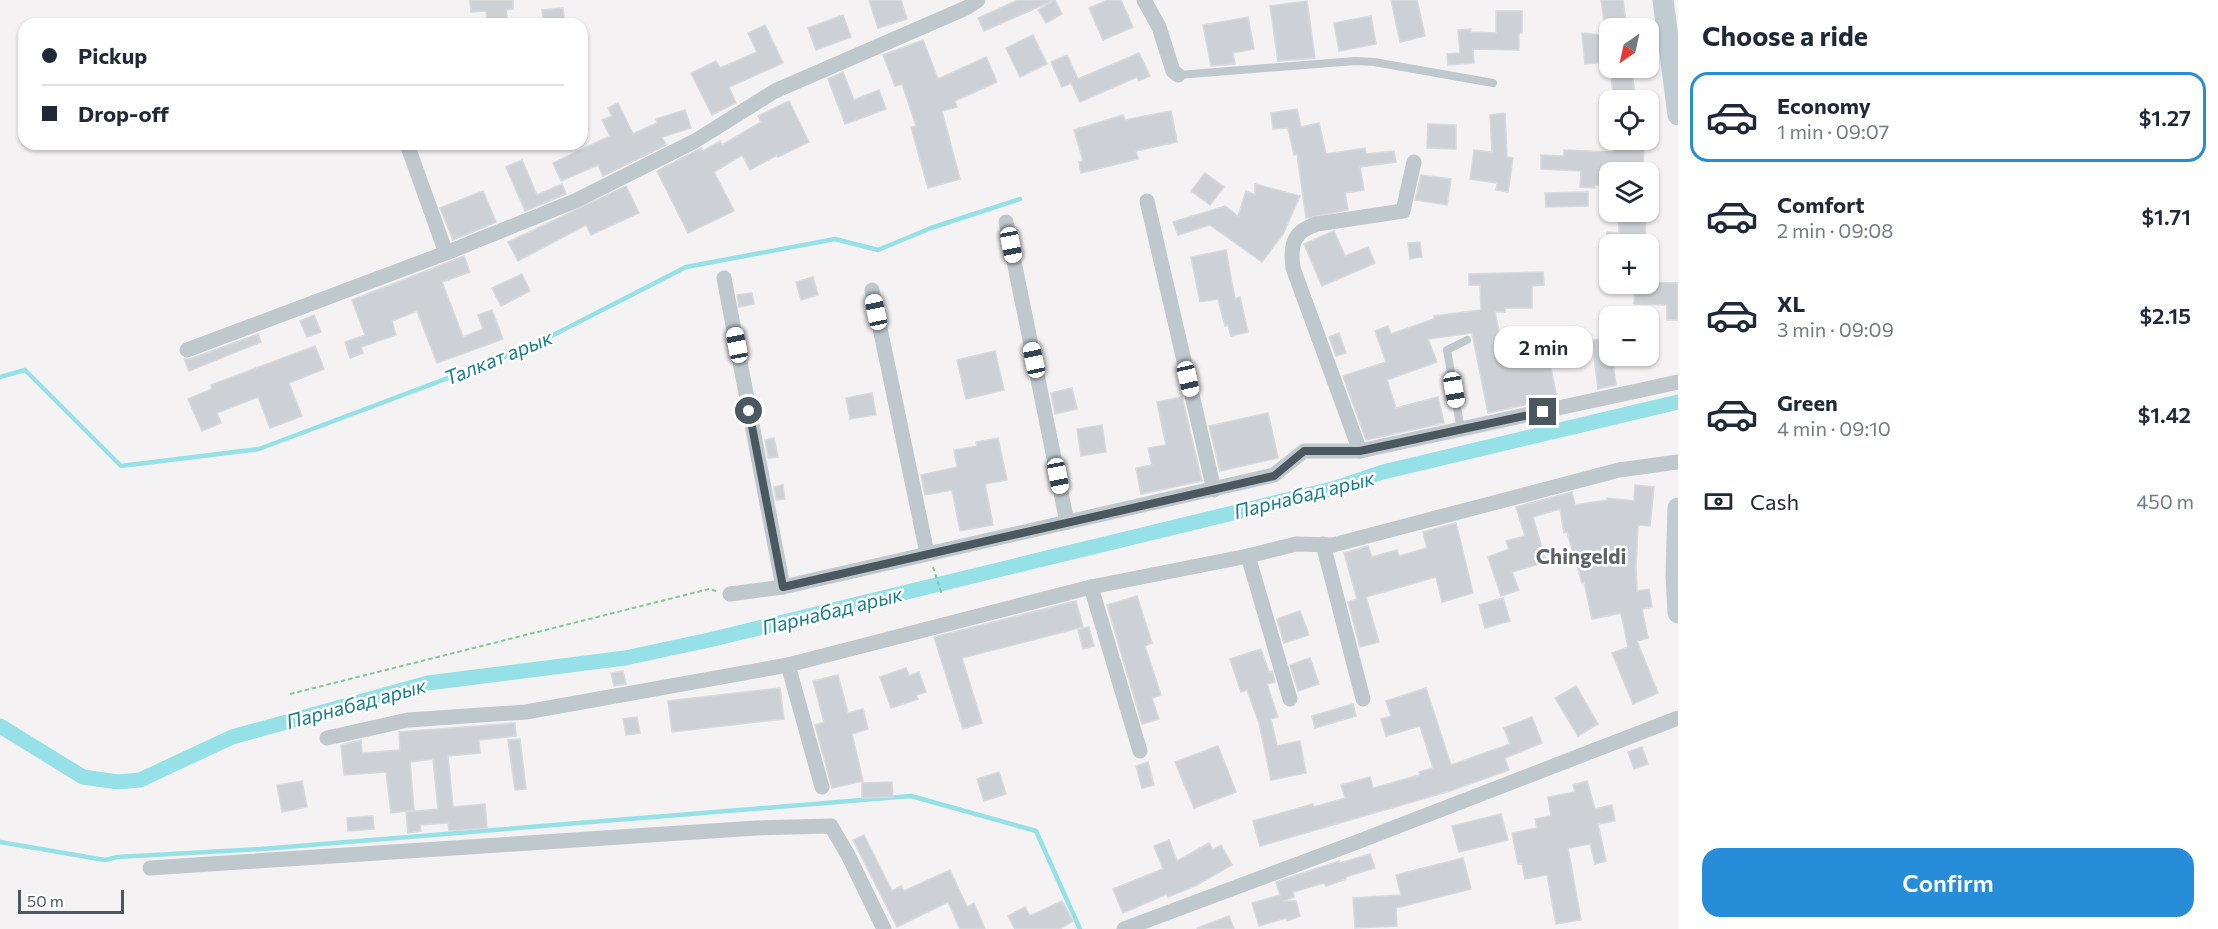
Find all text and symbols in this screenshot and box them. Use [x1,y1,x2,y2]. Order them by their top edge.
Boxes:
north arrow [1599,18,1659,78]
map controls [1599,18,1659,366]
text: Choose a ride [1702,19,1868,52]
text: Pickup [78,42,147,69]
button: locate [1599,90,1659,150]
icon: car [1705,90,1759,144]
text: Economy [1777,92,1871,119]
text: Drop-off [78,100,169,127]
text: $1.27 [2139,104,2191,131]
text: 1 min · 09:07 [1777,119,1889,143]
button: layers [1599,162,1659,222]
icon: car [1705,189,1759,243]
text: Comfort [1777,191,1865,218]
text: $1.71 [2142,203,2191,230]
text: 2 min · 09:08 [1777,218,1893,242]
car [999,226,1023,264]
button: + [1599,234,1659,294]
icon: car [1705,288,1759,342]
text: XL [1777,290,1805,317]
car [863,293,889,331]
text: $2.15 [2140,302,2191,329]
button: − [1599,306,1659,366]
text: 3 min · 09:09 [1777,317,1894,341]
water label: Талкат арык [440,324,557,390]
callout: 2 min [1494,325,1592,367]
car [725,326,749,364]
text: 2 min [1519,335,1568,359]
car [1021,341,1047,379]
car [1175,359,1201,399]
car [1442,371,1466,409]
icon: car [1705,387,1759,441]
text: Green [1777,389,1838,416]
route start [735,397,762,424]
route end [1529,398,1556,425]
text: $1.42 [2138,401,2191,428]
text: 4 min · 09:10 [1777,416,1891,440]
car [1046,457,1070,495]
water label: Парнабад арык [1231,465,1378,523]
icon: cash [1702,485,1735,518]
text: Cash [1750,488,1799,515]
text: 450 m [2136,489,2194,513]
district label: Chingeldi [1536,543,1626,568]
water label: Парнабад арык [759,581,906,639]
water label: Парнабад арык [283,672,430,733]
button: Confirm [1702,848,2194,917]
scale bar [18,887,124,914]
text: 50 m [27,891,64,910]

